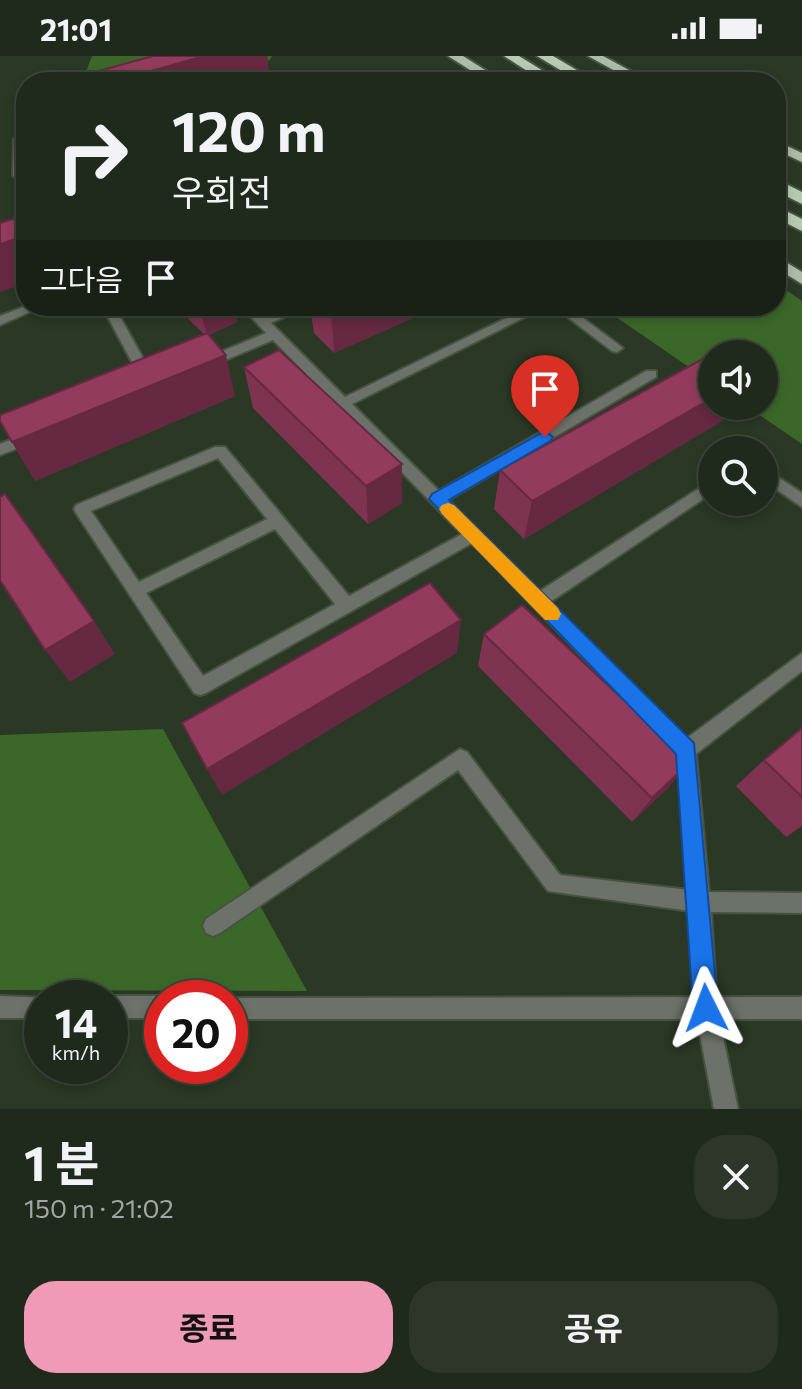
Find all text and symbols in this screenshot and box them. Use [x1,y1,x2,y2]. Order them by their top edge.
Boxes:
text: 21:01 [40,10,112,47]
text: 120 m [172,95,326,164]
icon: right [40,104,144,208]
text: 우회전 [172,169,271,213]
icon: arrive [139,256,183,300]
text: 그다음 [40,260,123,297]
map controls [698,340,778,516]
button: sound [698,340,778,420]
pin [511,355,579,437]
icon: arrive [523,367,567,411]
button: search [698,436,778,516]
position arrow [664,966,748,1050]
speed limit sign: 20 [144,980,248,1084]
text: 14 [55,997,97,1046]
text: km/h [52,1040,100,1064]
text: 1 분 [24,1132,99,1191]
button: close [694,1135,778,1219]
text: 150 m · 21:02 [24,1192,174,1223]
button: 종료 [24,1281,393,1373]
button: 공유 [409,1281,778,1373]

